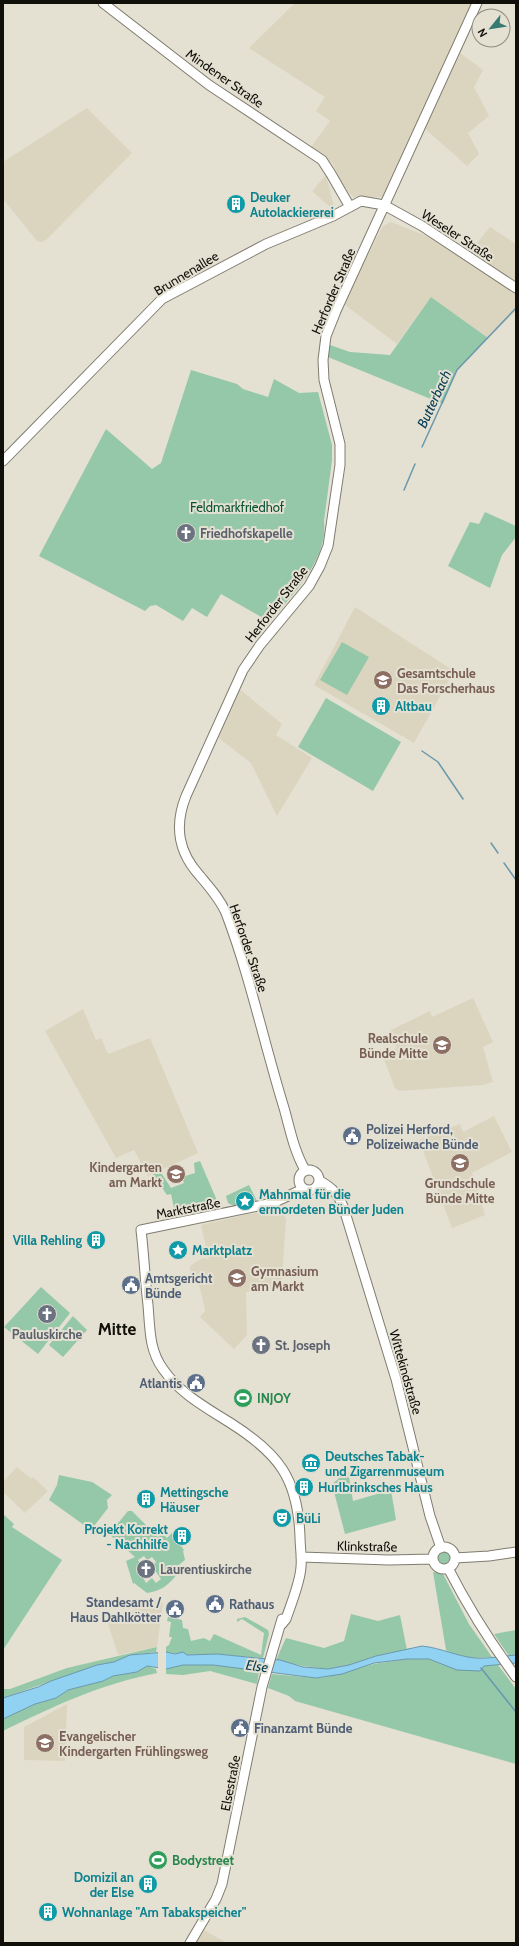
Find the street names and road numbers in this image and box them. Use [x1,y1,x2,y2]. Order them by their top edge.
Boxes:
street label: Mindener Straße [183,45,267,111]
street label: Weseler Straße [419,206,498,265]
street label: Herforder Straße [308,245,358,336]
street label: Brunnenallee [151,247,222,299]
street label: Herforder Straße [241,563,311,645]
street label: Herforder Straße [226,902,272,994]
street label: Marktstraße [154,1194,222,1222]
street label: Wittekindstraße [386,1328,426,1417]
street label: Klinkstraße [337,1537,398,1555]
street label: Elsestraße [217,1753,243,1812]

